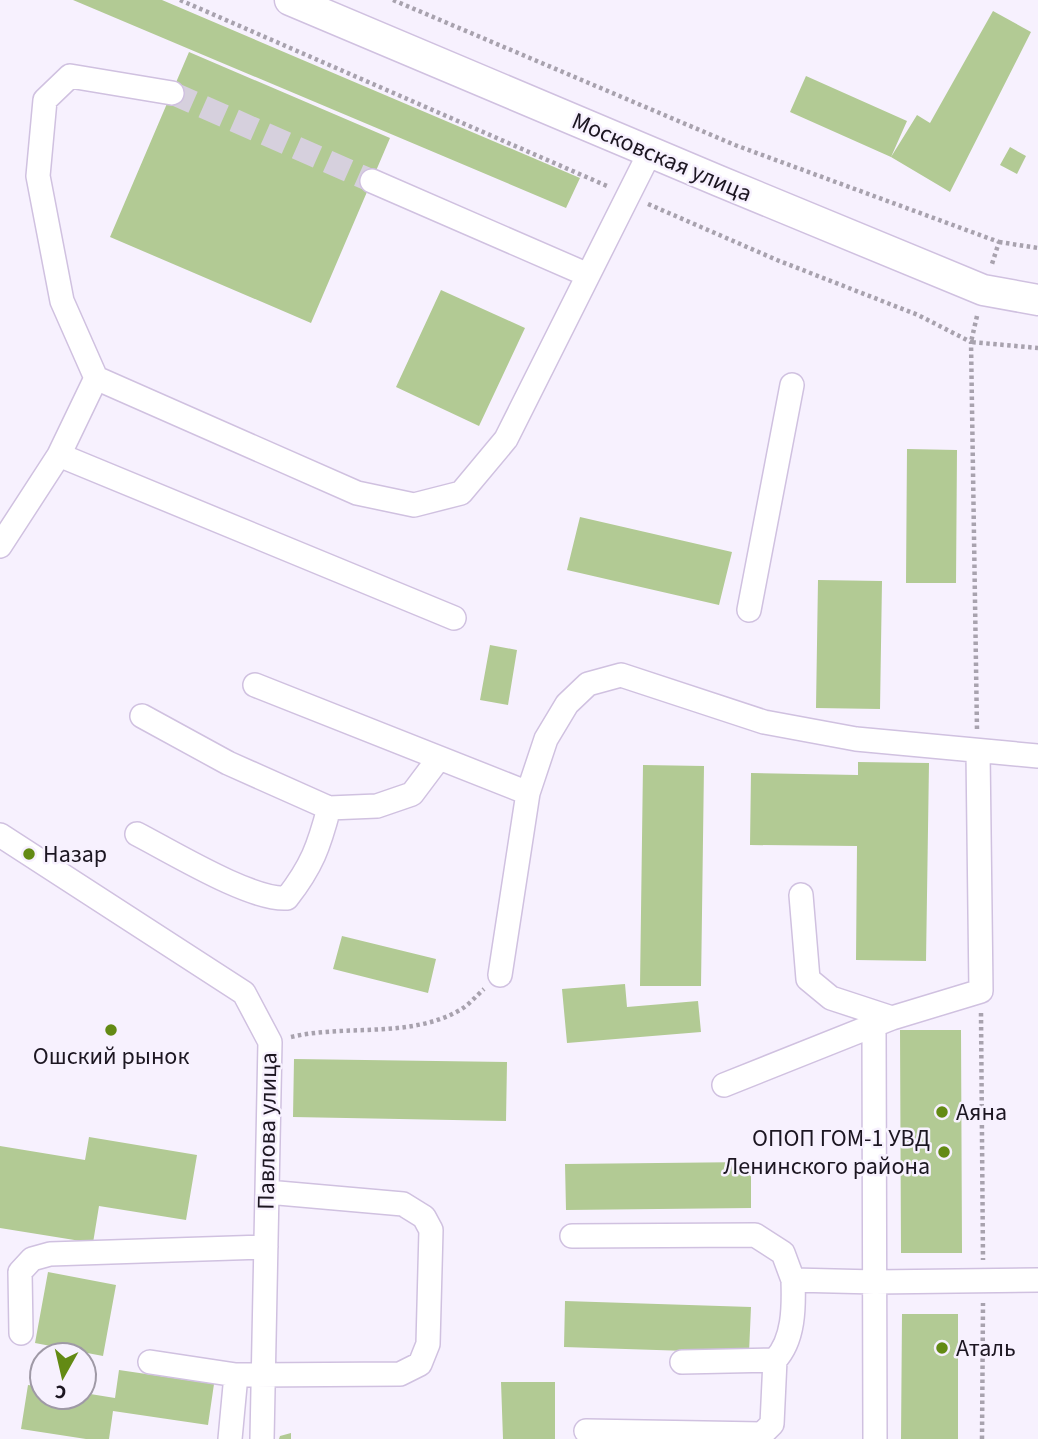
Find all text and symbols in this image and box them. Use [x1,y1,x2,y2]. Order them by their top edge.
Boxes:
street label: Московская улица [566,104,757,211]
place label: Назар [43,837,107,872]
marker: Назар [21,846,37,862]
marker: Ошский рынок [103,1022,119,1038]
place label: Ошский рынок [33,1039,189,1074]
street label: Павлова улица [249,1052,286,1210]
place label: Аяна [956,1095,1007,1130]
marker: Аяна [934,1104,950,1120]
place label: ОПОП ГОМ-1 УВД Ленинского района [723,1121,930,1184]
marker: ОПОП ГОМ-1 УВД Ленинского района [936,1144,952,1160]
place label: Аталь [956,1331,1016,1366]
marker: Аталь [934,1340,950,1356]
north arrow [28,1341,98,1411]
text: С [53,1377,68,1405]

